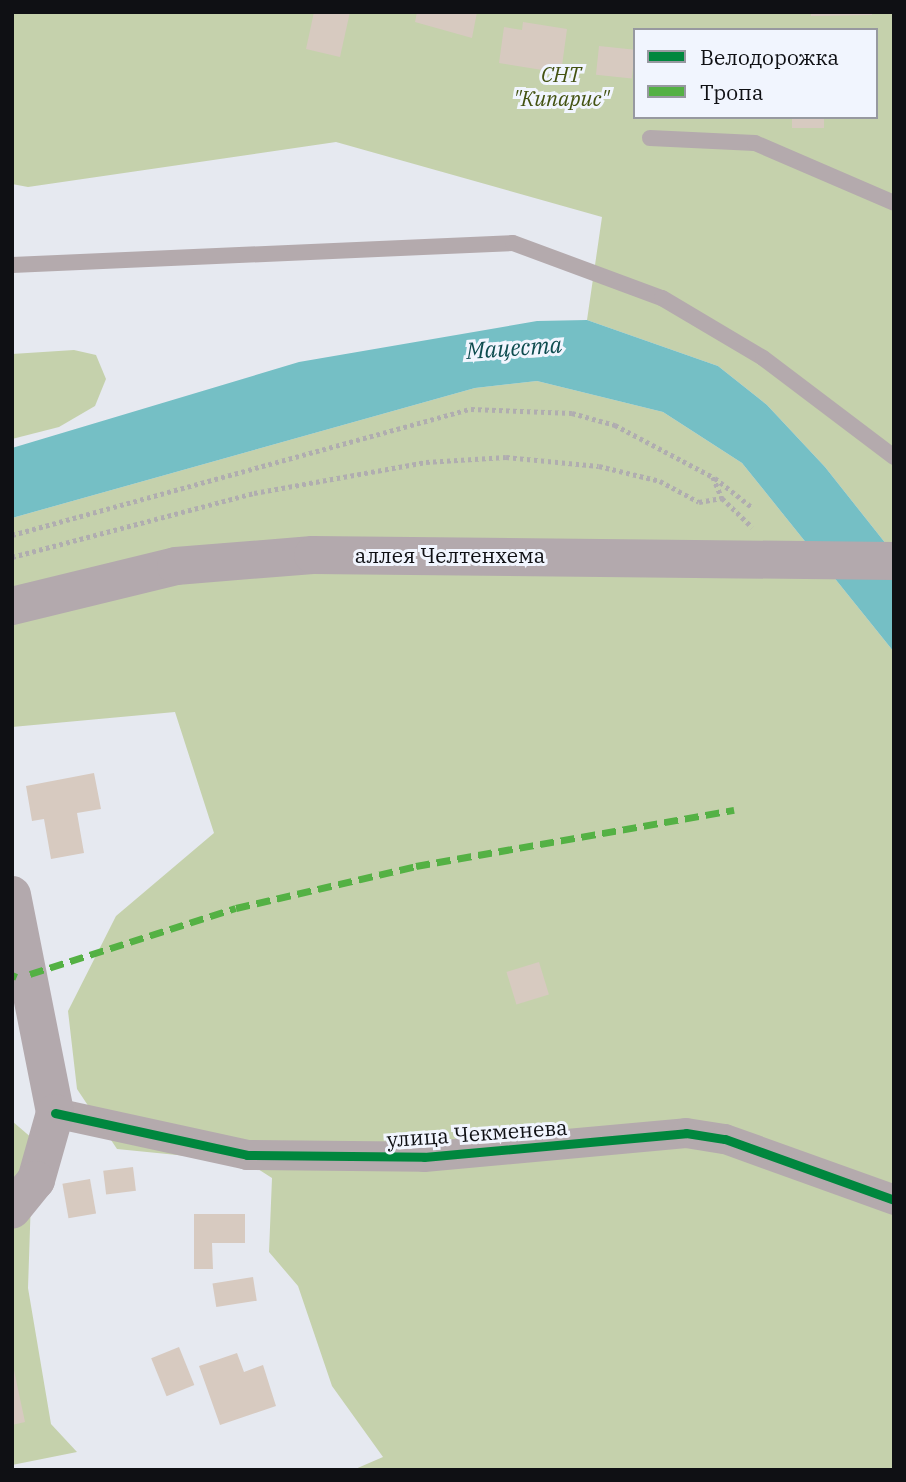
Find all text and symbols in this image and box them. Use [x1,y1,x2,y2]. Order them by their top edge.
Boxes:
legend [633,28,878,119]
text: Велодорожка [700,43,839,71]
park label: СНТ "Кипарис" [513,61,609,111]
text: Тропа [700,78,763,106]
water label: Мацеста [465,330,563,364]
street label: аллея Челтенхема [355,542,545,568]
street label: улица Чекменева [386,1114,568,1152]

